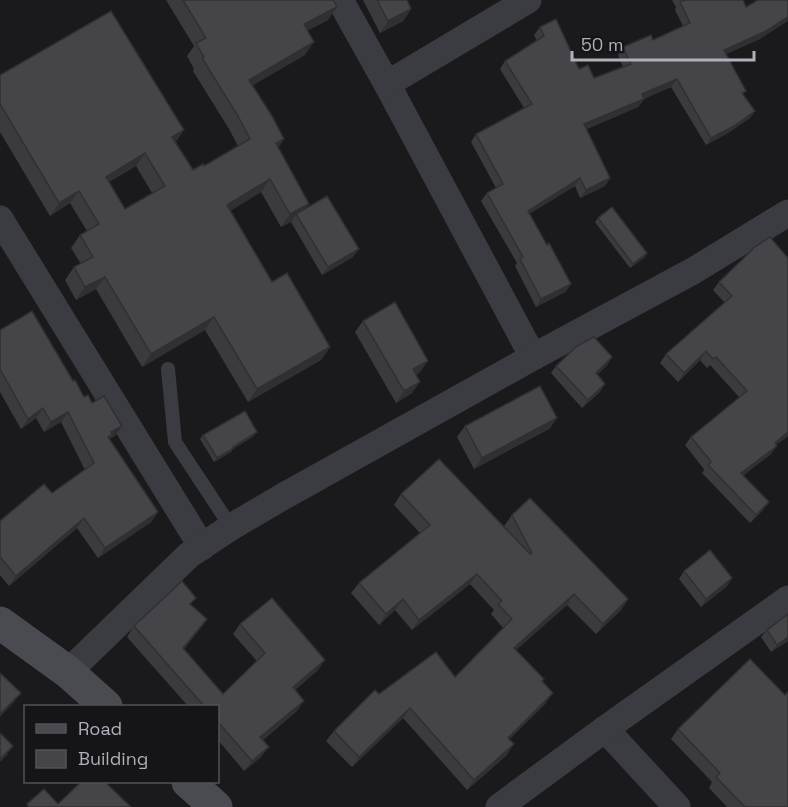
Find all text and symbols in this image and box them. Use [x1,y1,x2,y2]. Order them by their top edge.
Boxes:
scale bar [572,24,754,62]
text: 50 m [581,33,623,56]
legend [24,705,219,783]
text: Road [78,717,122,740]
text: Building [78,747,148,770]

